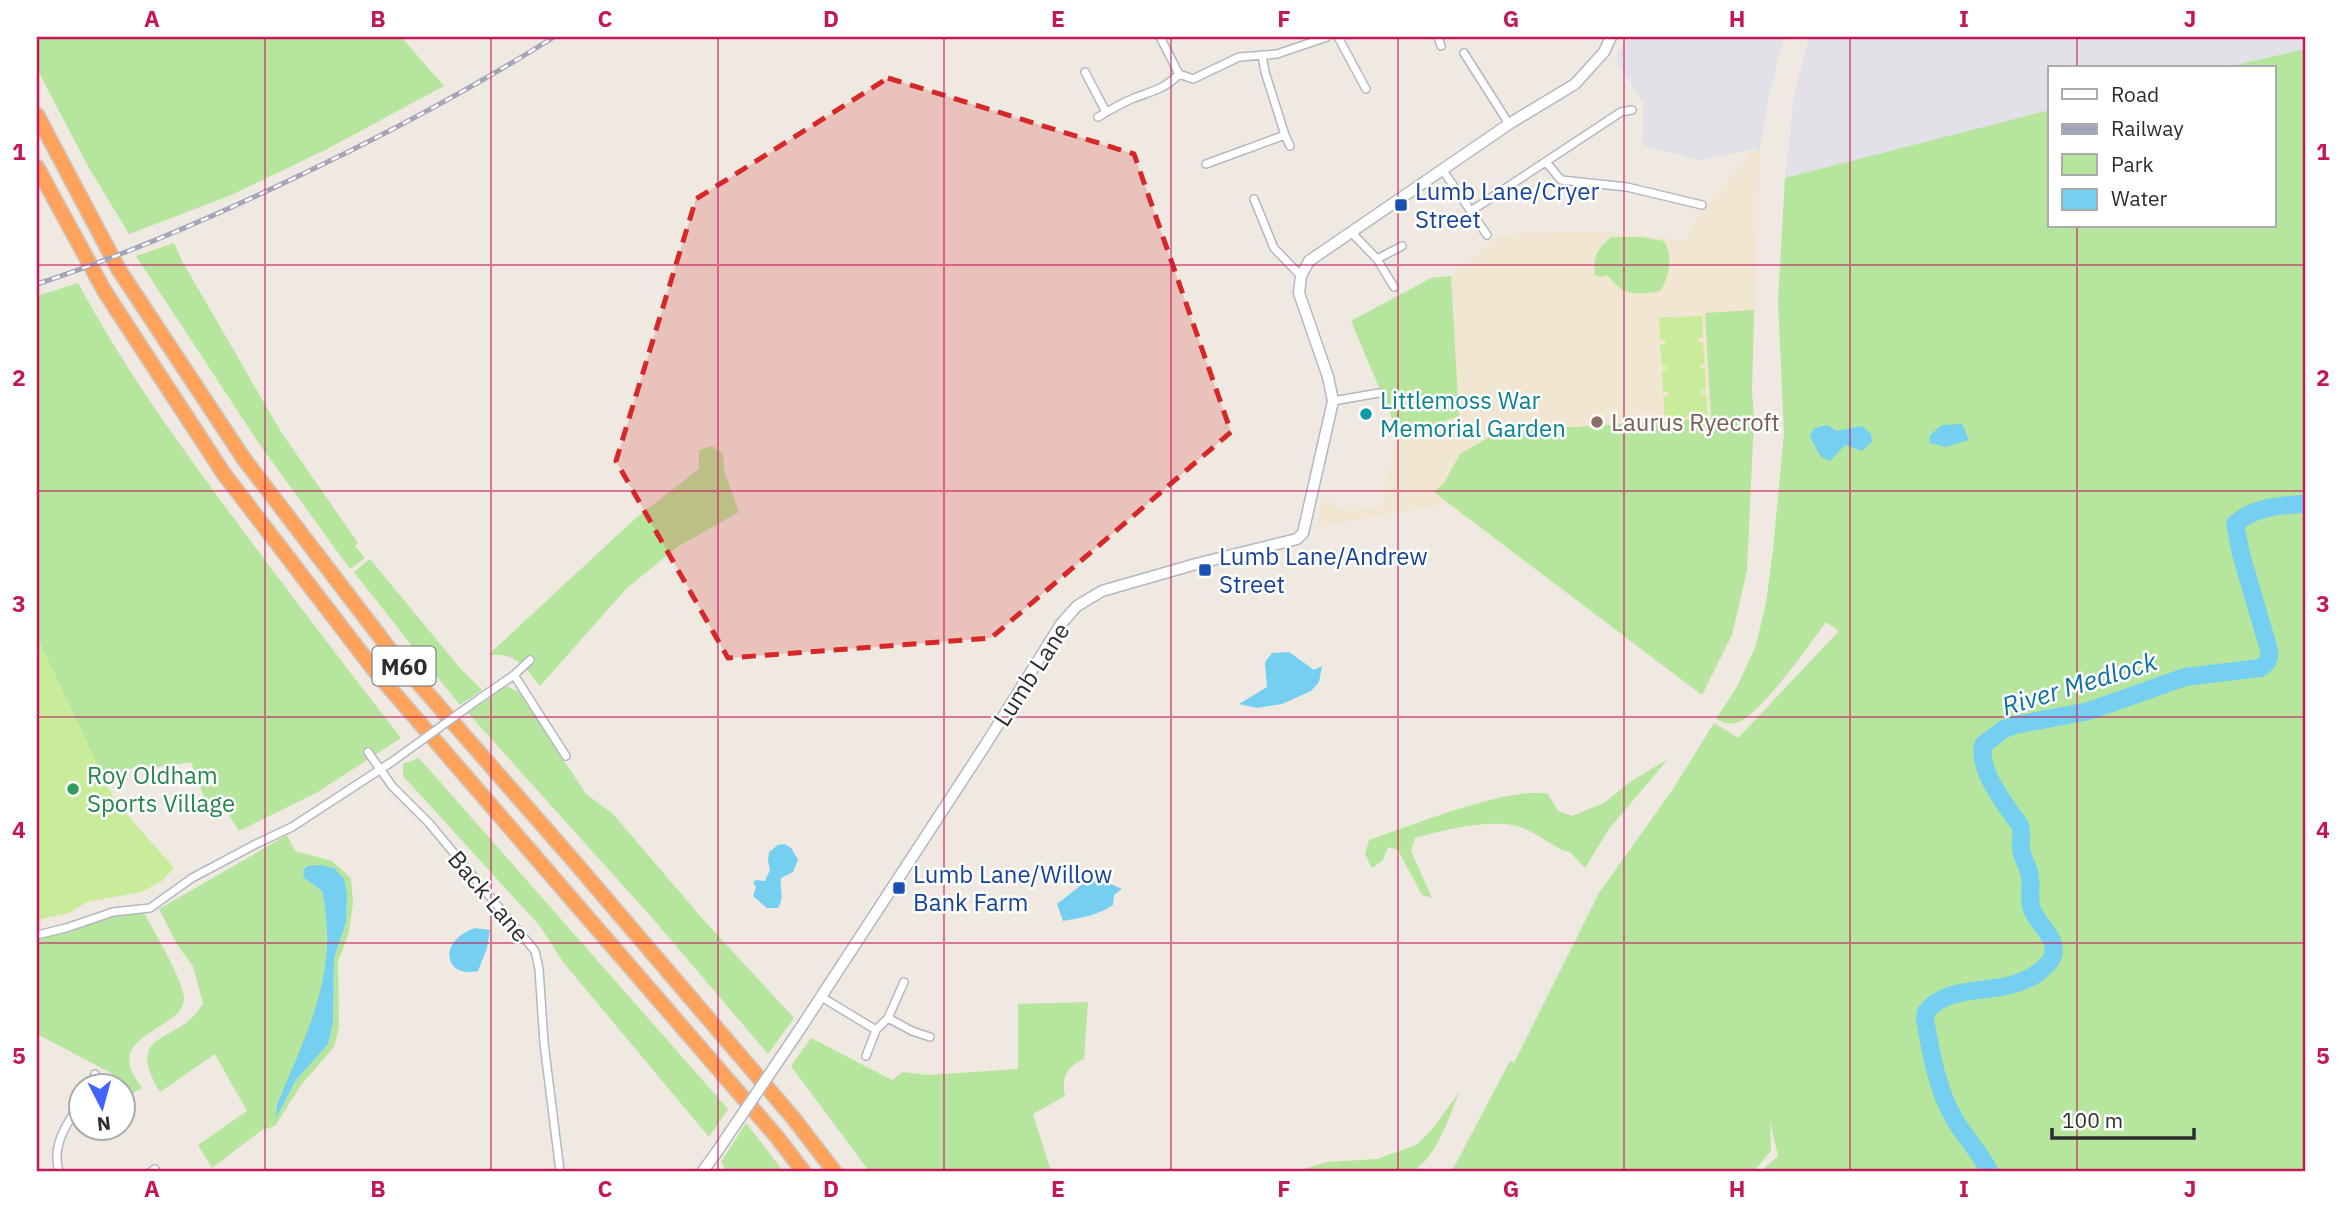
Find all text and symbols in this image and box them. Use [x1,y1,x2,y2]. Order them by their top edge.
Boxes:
text: A [144,3,160,33]
text: B [370,3,386,33]
text: C [598,3,613,33]
text: D [823,3,839,33]
text: E [1051,3,1065,33]
text: F [1277,3,1291,33]
text: G [1503,3,1519,33]
text: H [1729,3,1745,33]
text: I [1959,3,1969,33]
text: J [2184,3,2196,33]
legend [2048,66,2276,228]
text: Road [2111,80,2159,108]
text: Railway [2111,114,2184,142]
text: 1 [12,136,26,166]
text: 1 [2316,136,2330,166]
text: Park [2111,150,2154,178]
place label: Lumb Lane/Cryer Street [1415,175,1599,235]
text: Water [2111,184,2168,212]
marker: Lumb Lane/Cryer Street [1393,197,1409,213]
text: 2 [12,362,26,392]
text: 2 [2316,362,2330,392]
place label: Littlemoss War Memorial Garden [1380,384,1566,444]
marker: Littlemoss War Memorial Garden [1358,406,1374,422]
place label: Laurus Ryecroft [1611,406,1780,438]
marker: Laurus Ryecroft [1589,414,1605,430]
place label: Lumb Lane/Andrew Street [1219,540,1428,600]
marker: Lumb Lane/Andrew Street [1197,562,1213,578]
text: 3 [12,588,26,618]
text: 3 [2316,588,2330,618]
street label: Lumb Lane [986,616,1076,732]
water label: River Medlock [1997,643,2161,723]
road number: M60 [372,646,436,686]
place label: Roy Oldham Sports Village [87,759,235,819]
marker: Roy Oldham Sports Village [65,781,81,797]
text: 4 [12,814,26,844]
text: 4 [2316,814,2330,844]
street label: Back Lane [441,843,537,949]
place label: Lumb Lane/Willow Bank Farm [913,858,1112,918]
marker: Lumb Lane/Willow Bank Farm [891,880,907,896]
text: 5 [12,1040,26,1070]
text: 5 [2316,1040,2330,1070]
north arrow [66,1072,136,1142]
scale bar [2052,1096,2193,1140]
text: 100 m [2062,1106,2123,1134]
text: N [96,1111,112,1137]
text: A [144,1173,160,1203]
text: B [370,1173,386,1203]
text: C [598,1173,613,1203]
text: D [823,1173,839,1203]
text: E [1051,1173,1065,1203]
text: F [1277,1173,1291,1203]
text: G [1503,1173,1519,1203]
text: H [1729,1173,1745,1203]
text: I [1959,1173,1969,1203]
text: J [2184,1173,2196,1203]

